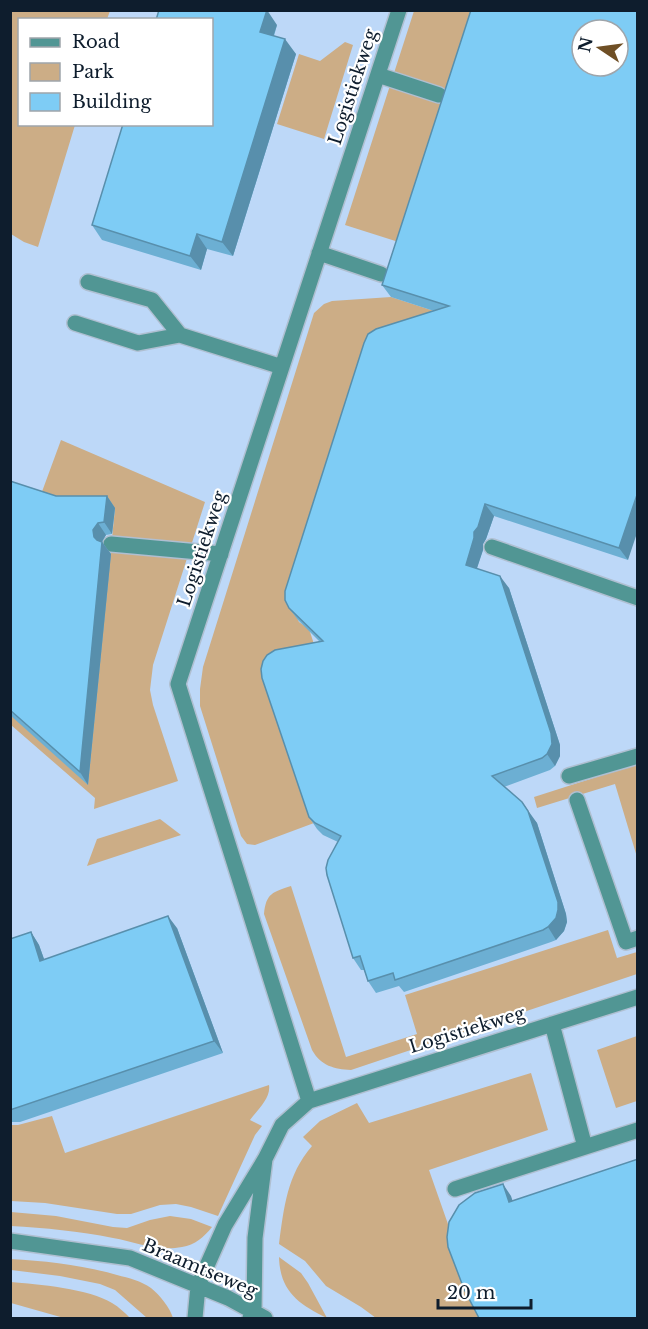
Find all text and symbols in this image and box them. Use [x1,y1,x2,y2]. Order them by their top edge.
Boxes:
legend [18,18,213,126]
north arrow [570,18,630,78]
street label: Logistiekweg [324,26,382,148]
text: Road [72,31,120,53]
text: N [574,35,597,54]
text: Park [72,61,114,83]
text: Building [72,91,151,113]
street label: Logistiekweg [173,488,231,610]
street label: Logistiekweg [406,1002,528,1058]
street label: Braamtseweg [139,1234,261,1302]
scale bar [438,1272,531,1310]
text: 20 m [447,1282,495,1304]

